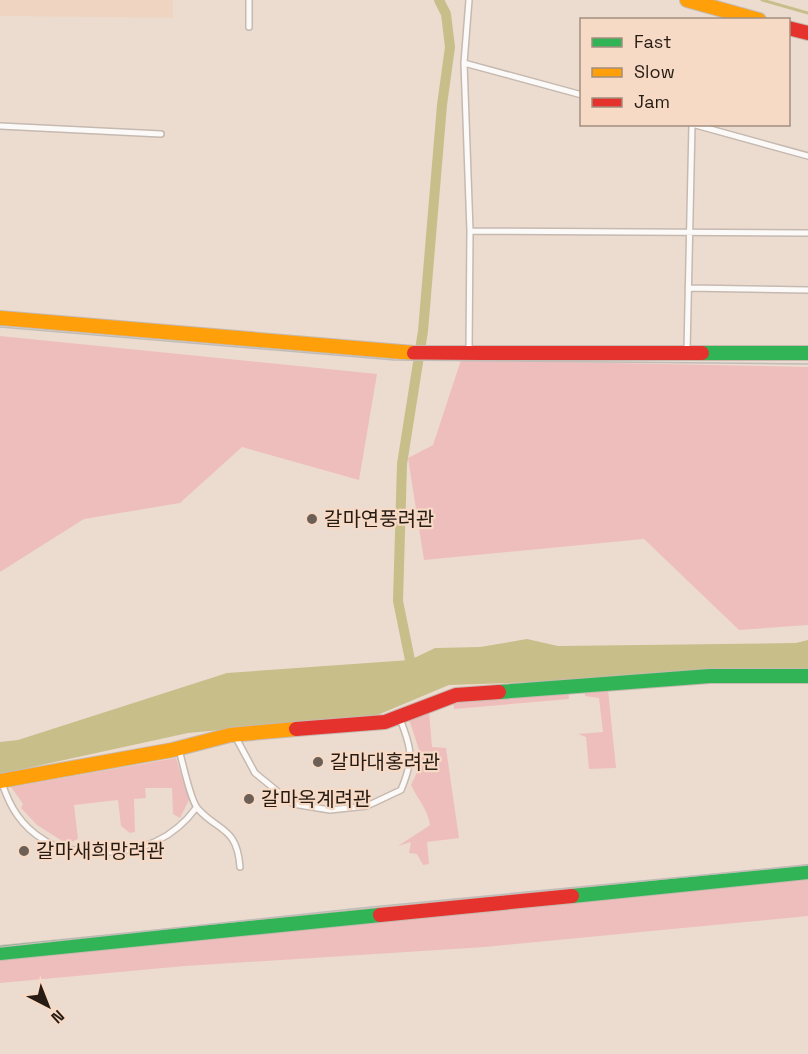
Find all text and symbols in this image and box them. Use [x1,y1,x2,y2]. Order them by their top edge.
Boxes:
legend [580,18,790,126]
text: Fast [634,30,671,53]
text: Slow [634,60,675,83]
text: Jam [634,90,670,113]
place label: 갈마연풍려관 [324,506,434,532]
marker: 갈마연풍려관 [305,512,319,526]
place label: 갈마대홍려관 [330,749,440,775]
marker: 갈마대홍려관 [311,755,325,769]
place label: 갈마옥계려관 [261,786,371,812]
marker: 갈마옥계려관 [242,792,256,806]
place label: 갈마새희망려관 [36,838,165,864]
marker: 갈마새희망려관 [17,844,31,858]
north arrow [18,976,78,1036]
text: N [47,1005,69,1028]

